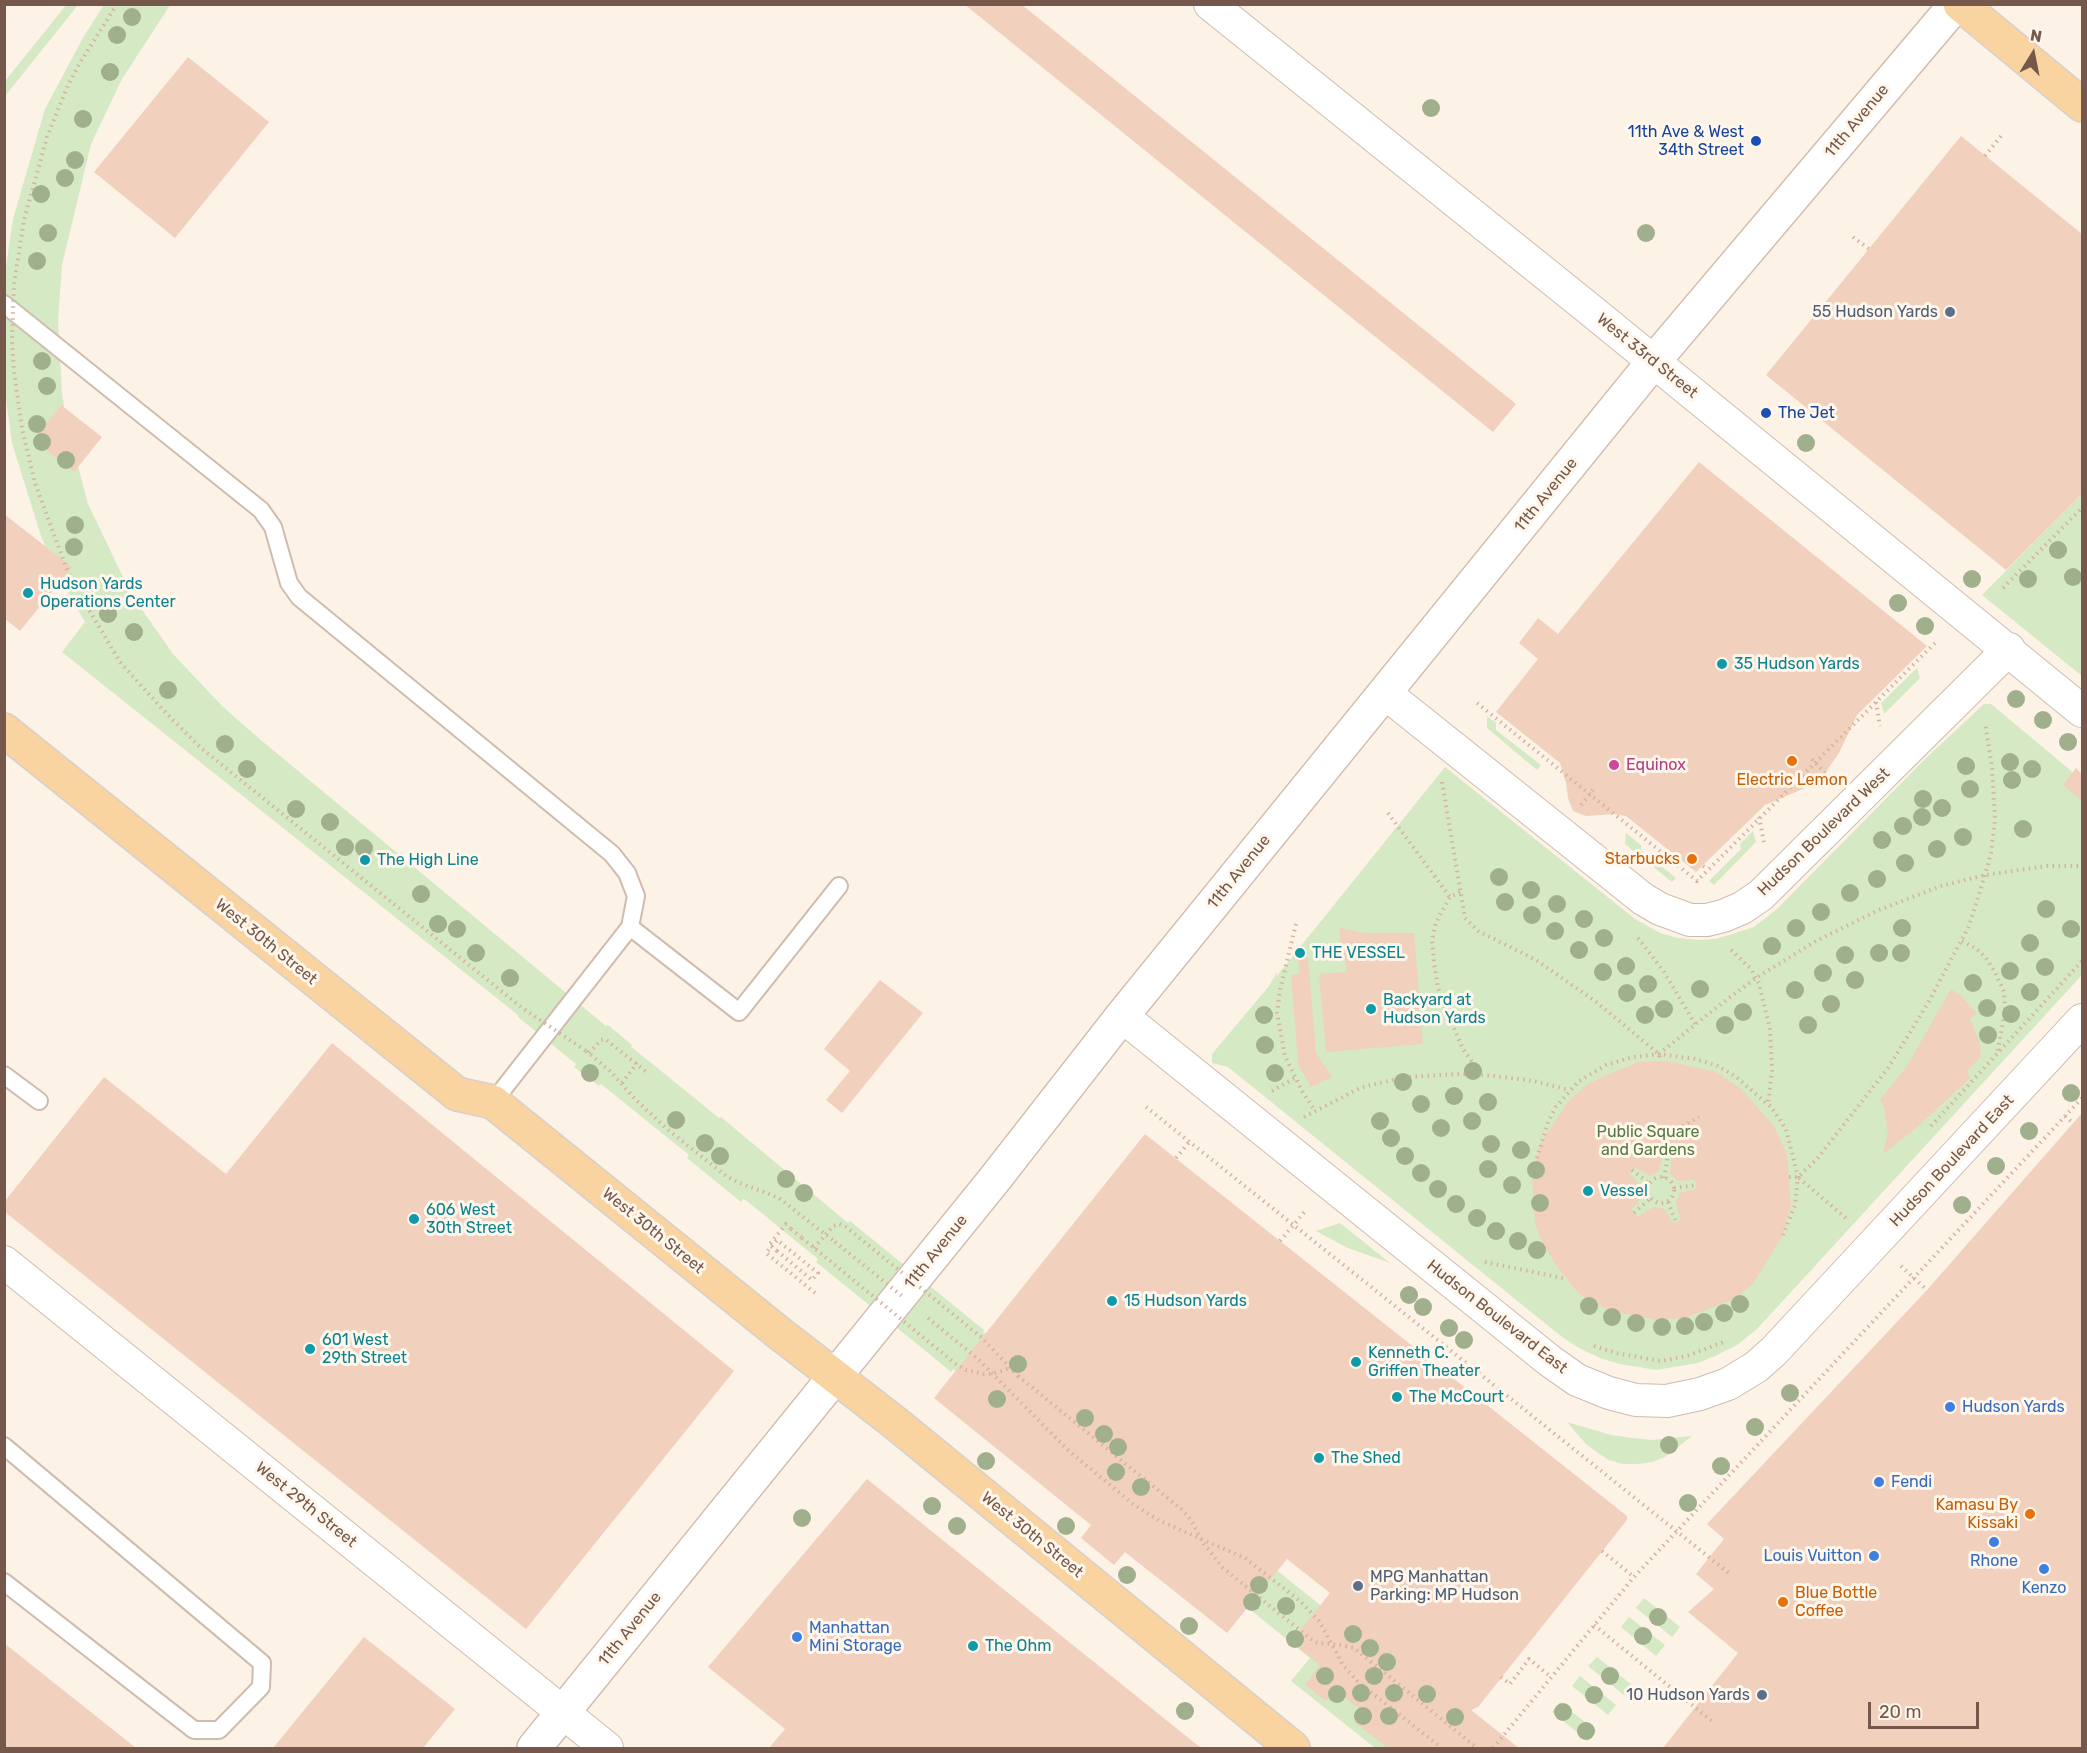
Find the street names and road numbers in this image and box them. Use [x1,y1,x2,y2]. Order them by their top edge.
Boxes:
street label: 11th Avenue [1821,80,1893,162]
street label: West 33rd Street [1593,309,1701,403]
street label: 11th Avenue [1510,454,1582,536]
street label: Hudson Boulevard West [1754,764,1894,900]
street label: 11th Avenue [1203,831,1275,913]
street label: West 30th Street [211,895,321,989]
street label: Hudson Boulevard East [1886,1091,2018,1231]
street label: West 30th Street [598,1184,708,1278]
street label: 11th Avenue [900,1211,972,1293]
street label: Hudson Boulevard East [1423,1256,1571,1378]
street label: West 29th Street [251,1458,361,1552]
street label: West 30th Street [977,1488,1087,1582]
street label: 11th Avenue [594,1588,666,1670]

